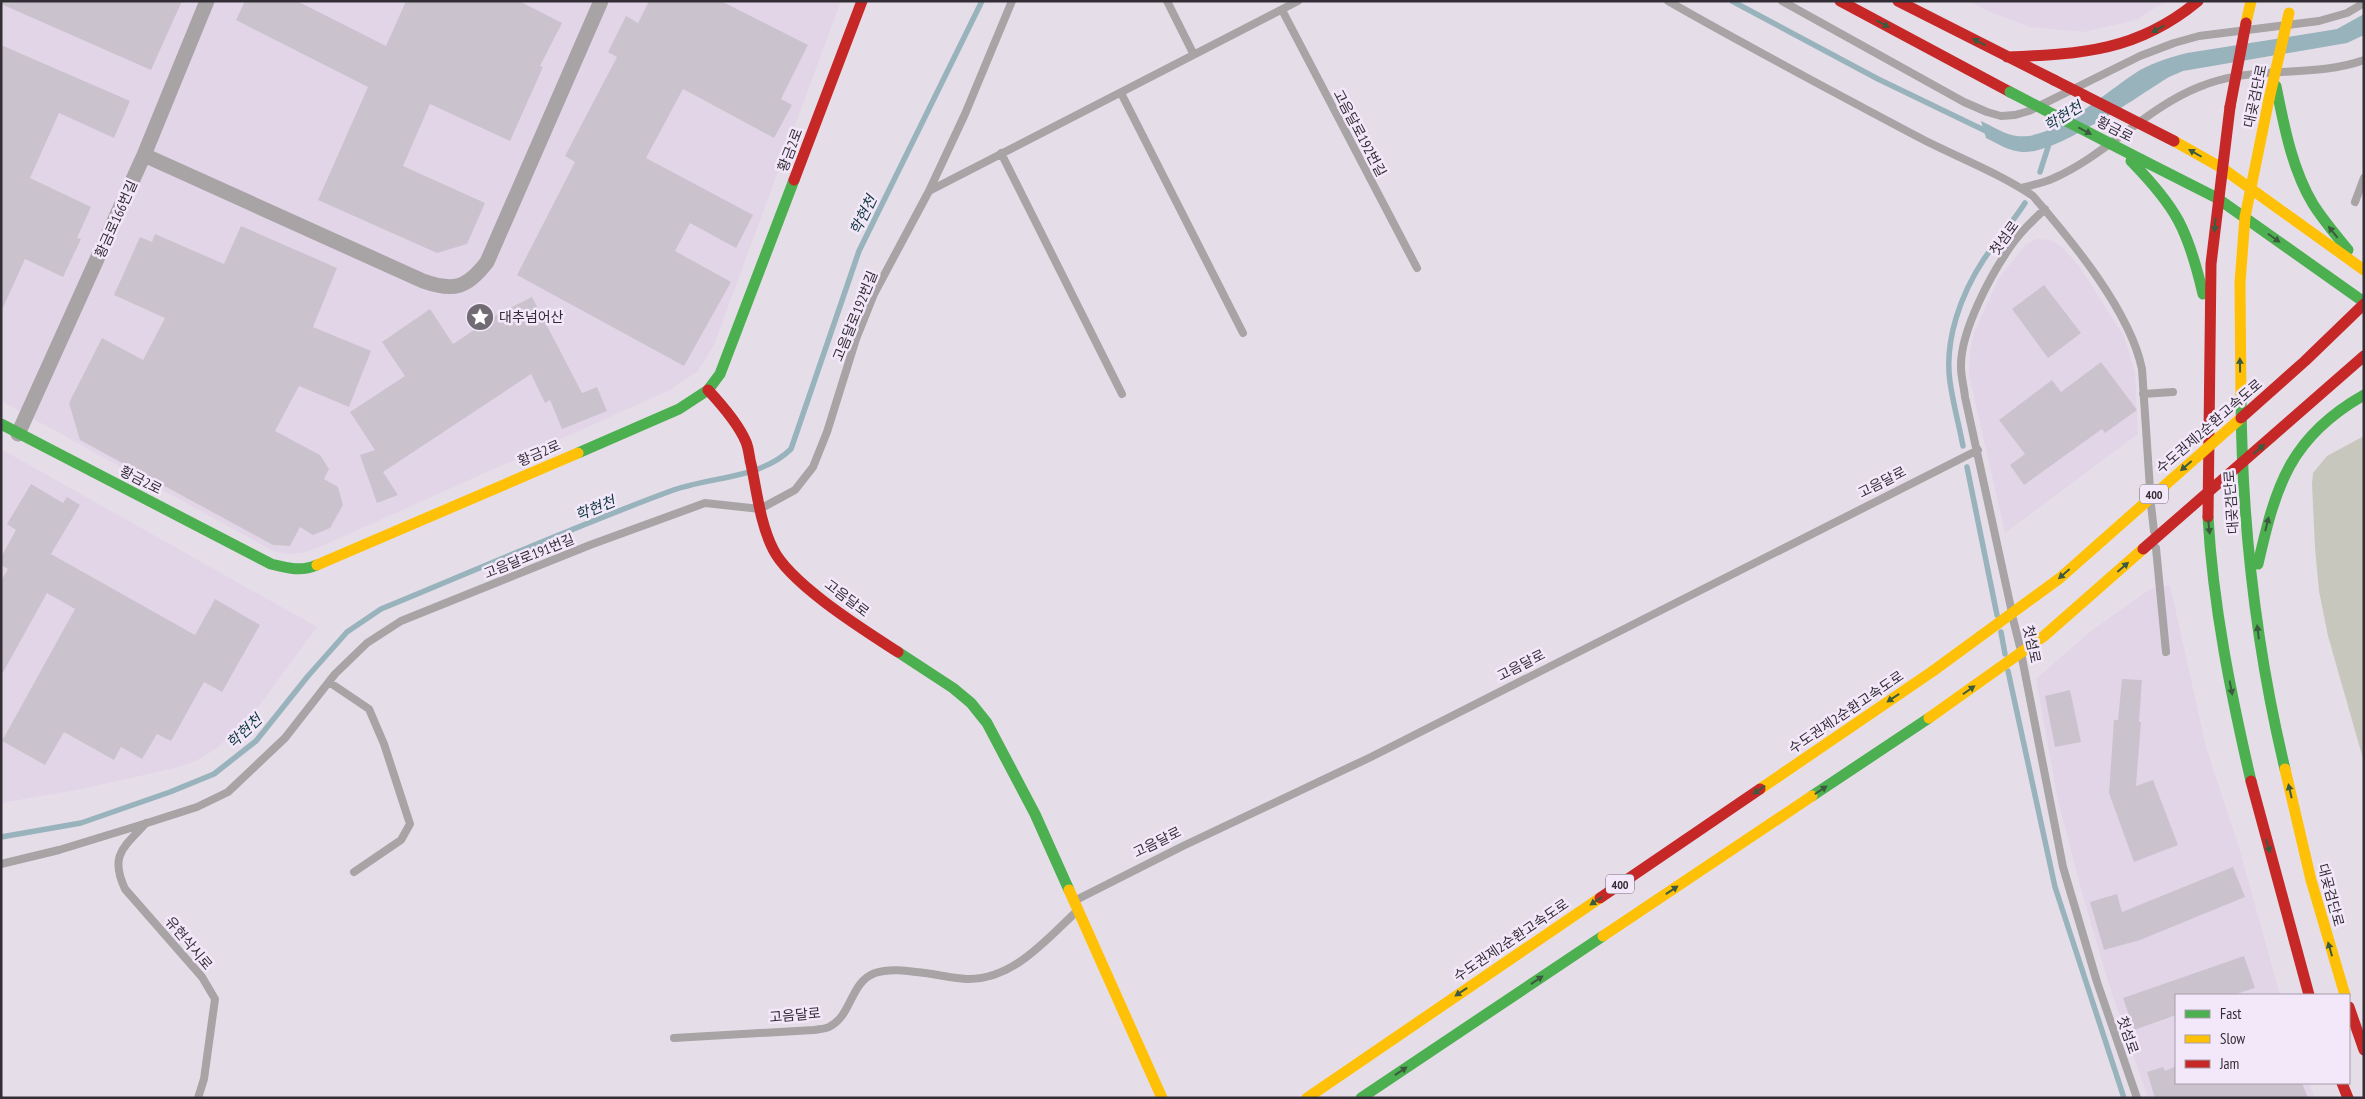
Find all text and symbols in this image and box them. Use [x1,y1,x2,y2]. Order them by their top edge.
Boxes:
one-way arrow [1876,20,1891,28]
one-way arrow [2152,25,2165,34]
one-way arrow [1972,38,1986,46]
street label: 대곶검단로 [2240,63,2271,129]
street label: 고음달로192번길 [1329,86,1391,180]
water label: 학현천 [2040,96,2087,135]
street label: 황금로 [2094,112,2136,146]
street label: 황금2로 [774,126,806,174]
one-way arrow [2077,127,2092,135]
one-way arrow [2188,148,2201,157]
street label: 황금로166번길 [91,177,141,261]
water label: 학현천 [845,190,882,238]
street label: 첫섬로 [1985,217,2023,259]
one-way arrow [2210,217,2218,233]
one-way arrow [2328,225,2338,239]
one-way arrow [2267,233,2281,243]
street label: 고음달로192번길 [829,268,881,364]
place icon: 대추넘어산 [465,302,495,332]
place label: 대추넘어산 [499,308,564,326]
one-way arrow [2236,357,2244,373]
street label: 수도권제2순환고속도로 [2152,375,2266,477]
street label: 황금2로 [515,436,563,470]
one-way arrow [2253,443,2266,454]
one-way arrow [2180,460,2192,472]
street label: 황금2로 [117,462,165,498]
street label: 고음달로 [1855,462,1909,502]
street label: 대곶검단로 [2220,469,2242,535]
road number: 400 [2140,484,2168,504]
water label: 학현천 [572,491,620,525]
one-way arrow [2263,516,2271,531]
one-way arrow [2205,519,2213,535]
street label: 고음달로191번길 [481,530,577,582]
one-way arrow [2117,561,2129,573]
one-way arrow [2058,569,2071,580]
street label: 고음달로 [821,575,873,621]
street label: 첫섬로 [2019,623,2045,665]
one-way arrow [2254,624,2262,640]
street label: 고음달로 [1494,645,1548,685]
street label: 수도권제2순환고속도로 [1785,667,1907,757]
one-way arrow [2228,680,2236,696]
one-way arrow [1962,685,1976,695]
one-way arrow [1886,693,1900,703]
water label: 학현천 [222,708,267,752]
one-way arrow [2286,784,2294,799]
one-way arrow [1752,785,1766,794]
one-way arrow [1815,785,1828,795]
street label: 고음달로 [1130,823,1184,861]
one-way arrow [2264,839,2272,854]
street label: 대곶검단로 [2314,862,2348,929]
road number: 400 [1606,874,1634,894]
one-way arrow [1665,885,1678,895]
street label: 수도권제2순환고속도로 [1450,895,1572,985]
one-way arrow [1589,896,1602,906]
street label: 유현삭시로 [161,913,217,974]
one-way arrow [2326,941,2334,956]
one-way arrow [1530,976,1543,985]
one-way arrow [1455,987,1468,997]
legend [2175,994,2350,1084]
street label: 고음달로 [769,1004,822,1026]
text: Fast [2220,1004,2241,1023]
street label: 첫섬로 [2113,1014,2143,1056]
text: Slow [2220,1029,2245,1048]
text: Jam [2219,1054,2239,1073]
one-way arrow [1395,1066,1408,1076]

